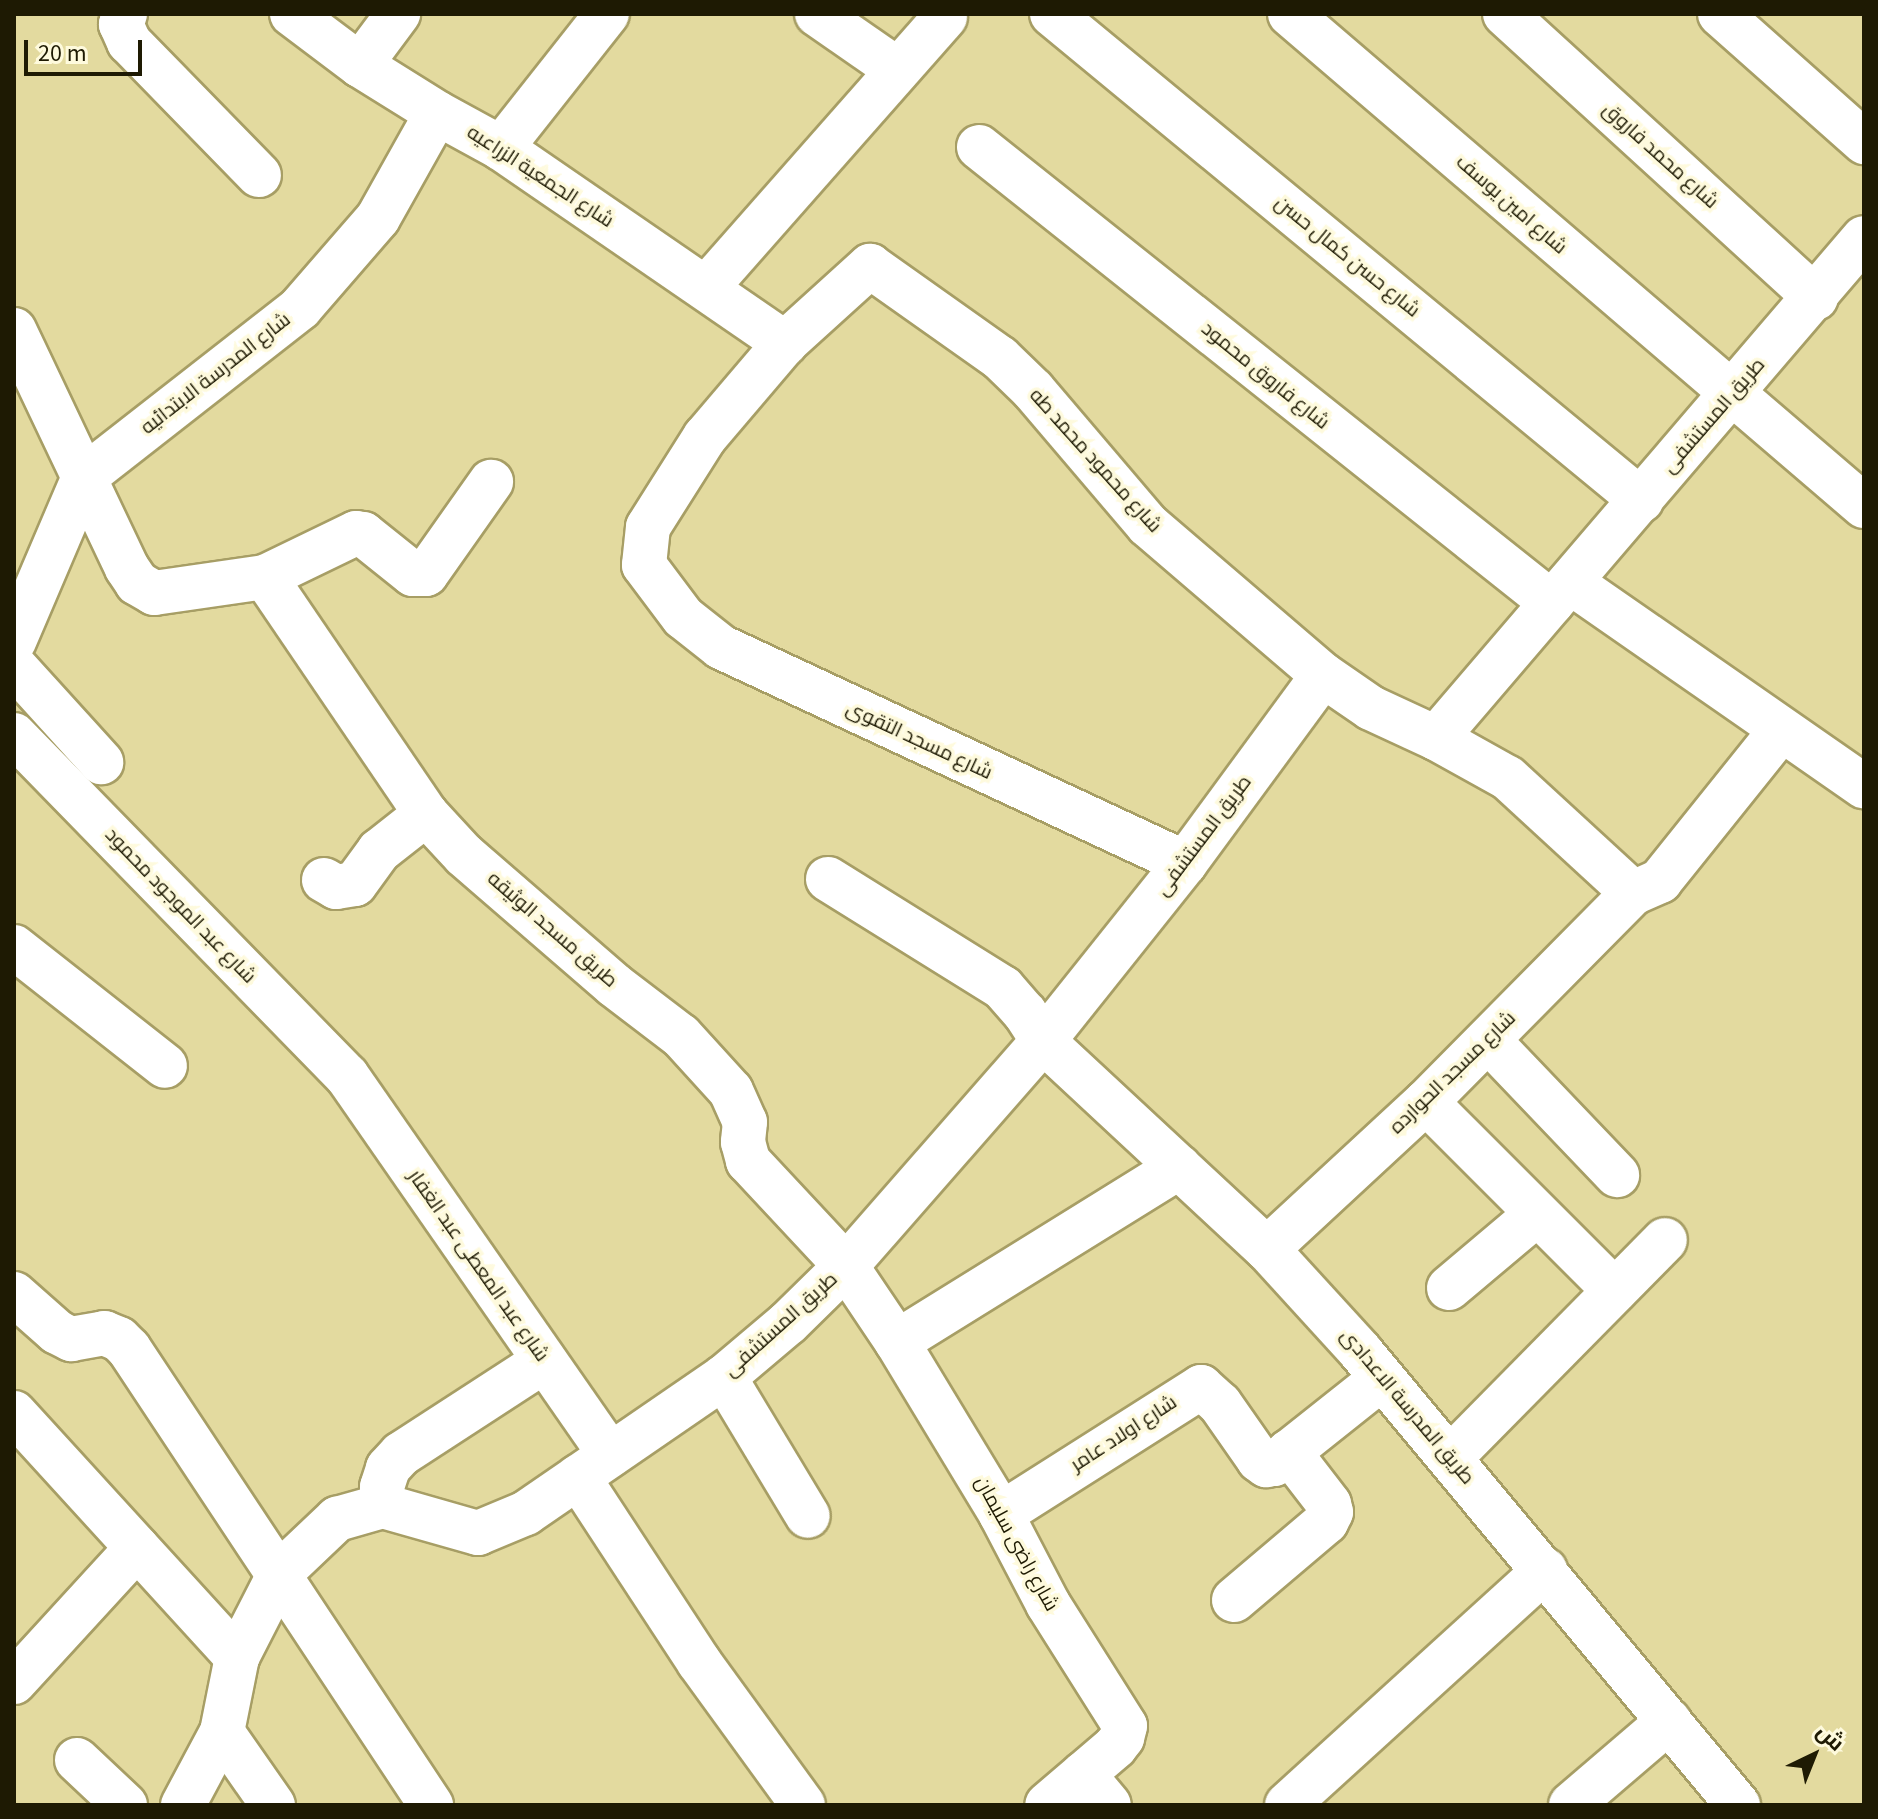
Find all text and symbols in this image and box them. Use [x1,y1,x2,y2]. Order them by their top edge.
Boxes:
scale bar [28,24,146,74]
text: 20 m [38,36,87,71]
street label: شارع محمد فاروق [1597,98,1723,214]
street label: شارع الجمعية الزراعيه [462,121,618,233]
street label: شارع امين يوسف [1451,150,1571,260]
street label: شارع حسن كمال حسن [1270,191,1424,323]
street label: شارع المدرسة الابتدائيه [136,308,296,440]
street label: شارع فاروق محمود [1196,317,1334,435]
street label: طريق المستشفى [1657,353,1771,479]
street label: شارع محمود محمد طه [1024,384,1166,538]
street label: شارع مسجد التقوى [842,697,996,785]
street label: طريق المستشفى [1151,771,1257,901]
street label: شارع عبد الموجود محمود [99,823,261,989]
street label: طريق مسجد الوثيقه [482,867,622,993]
street label: شارع مسجد الحوارده [1385,1007,1521,1139]
street label: شارع عبد المعطى عبد الغفار [403,1165,553,1367]
street label: طريق المستشفى [719,1268,843,1382]
street label: طريق المدرسة الاعدادى [1335,1324,1479,1490]
street label: شارع اولاد عامر [1066,1391,1182,1477]
street label: شارع راضى سليمان [969,1472,1063,1616]
north arrow [1774,1715,1854,1795]
text: ش [1809,1716,1852,1759]

